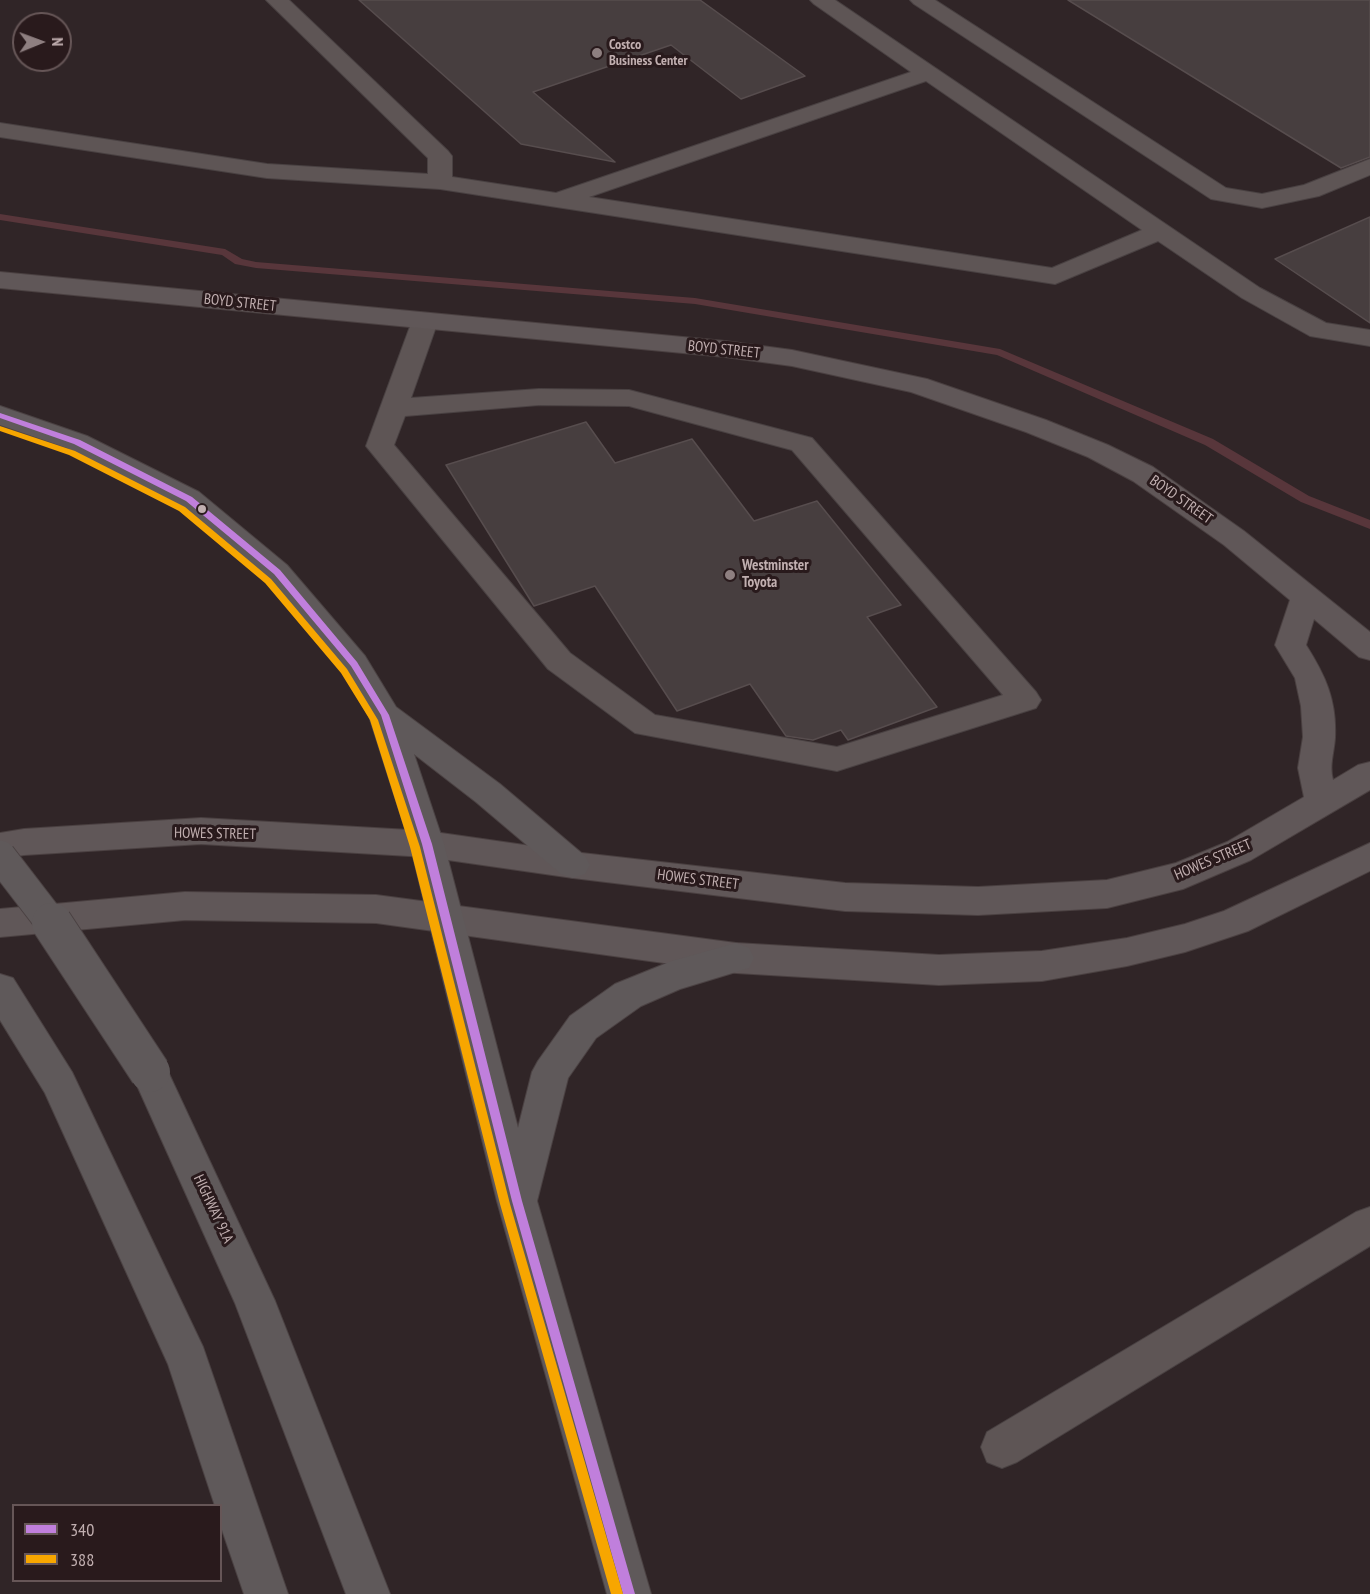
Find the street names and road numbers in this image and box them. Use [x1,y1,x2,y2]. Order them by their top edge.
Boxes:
street label: BOYD STREET [203,290,277,316]
street label: BOYD STREET [687,337,761,363]
street label: BOYD STREET [1146,472,1216,528]
street label: HOWES STREET [174,824,256,844]
street label: HOWES STREET [1172,836,1254,884]
street label: HOWES STREET [656,866,740,894]
street label: HIGHWAY 91A [189,1172,237,1246]

